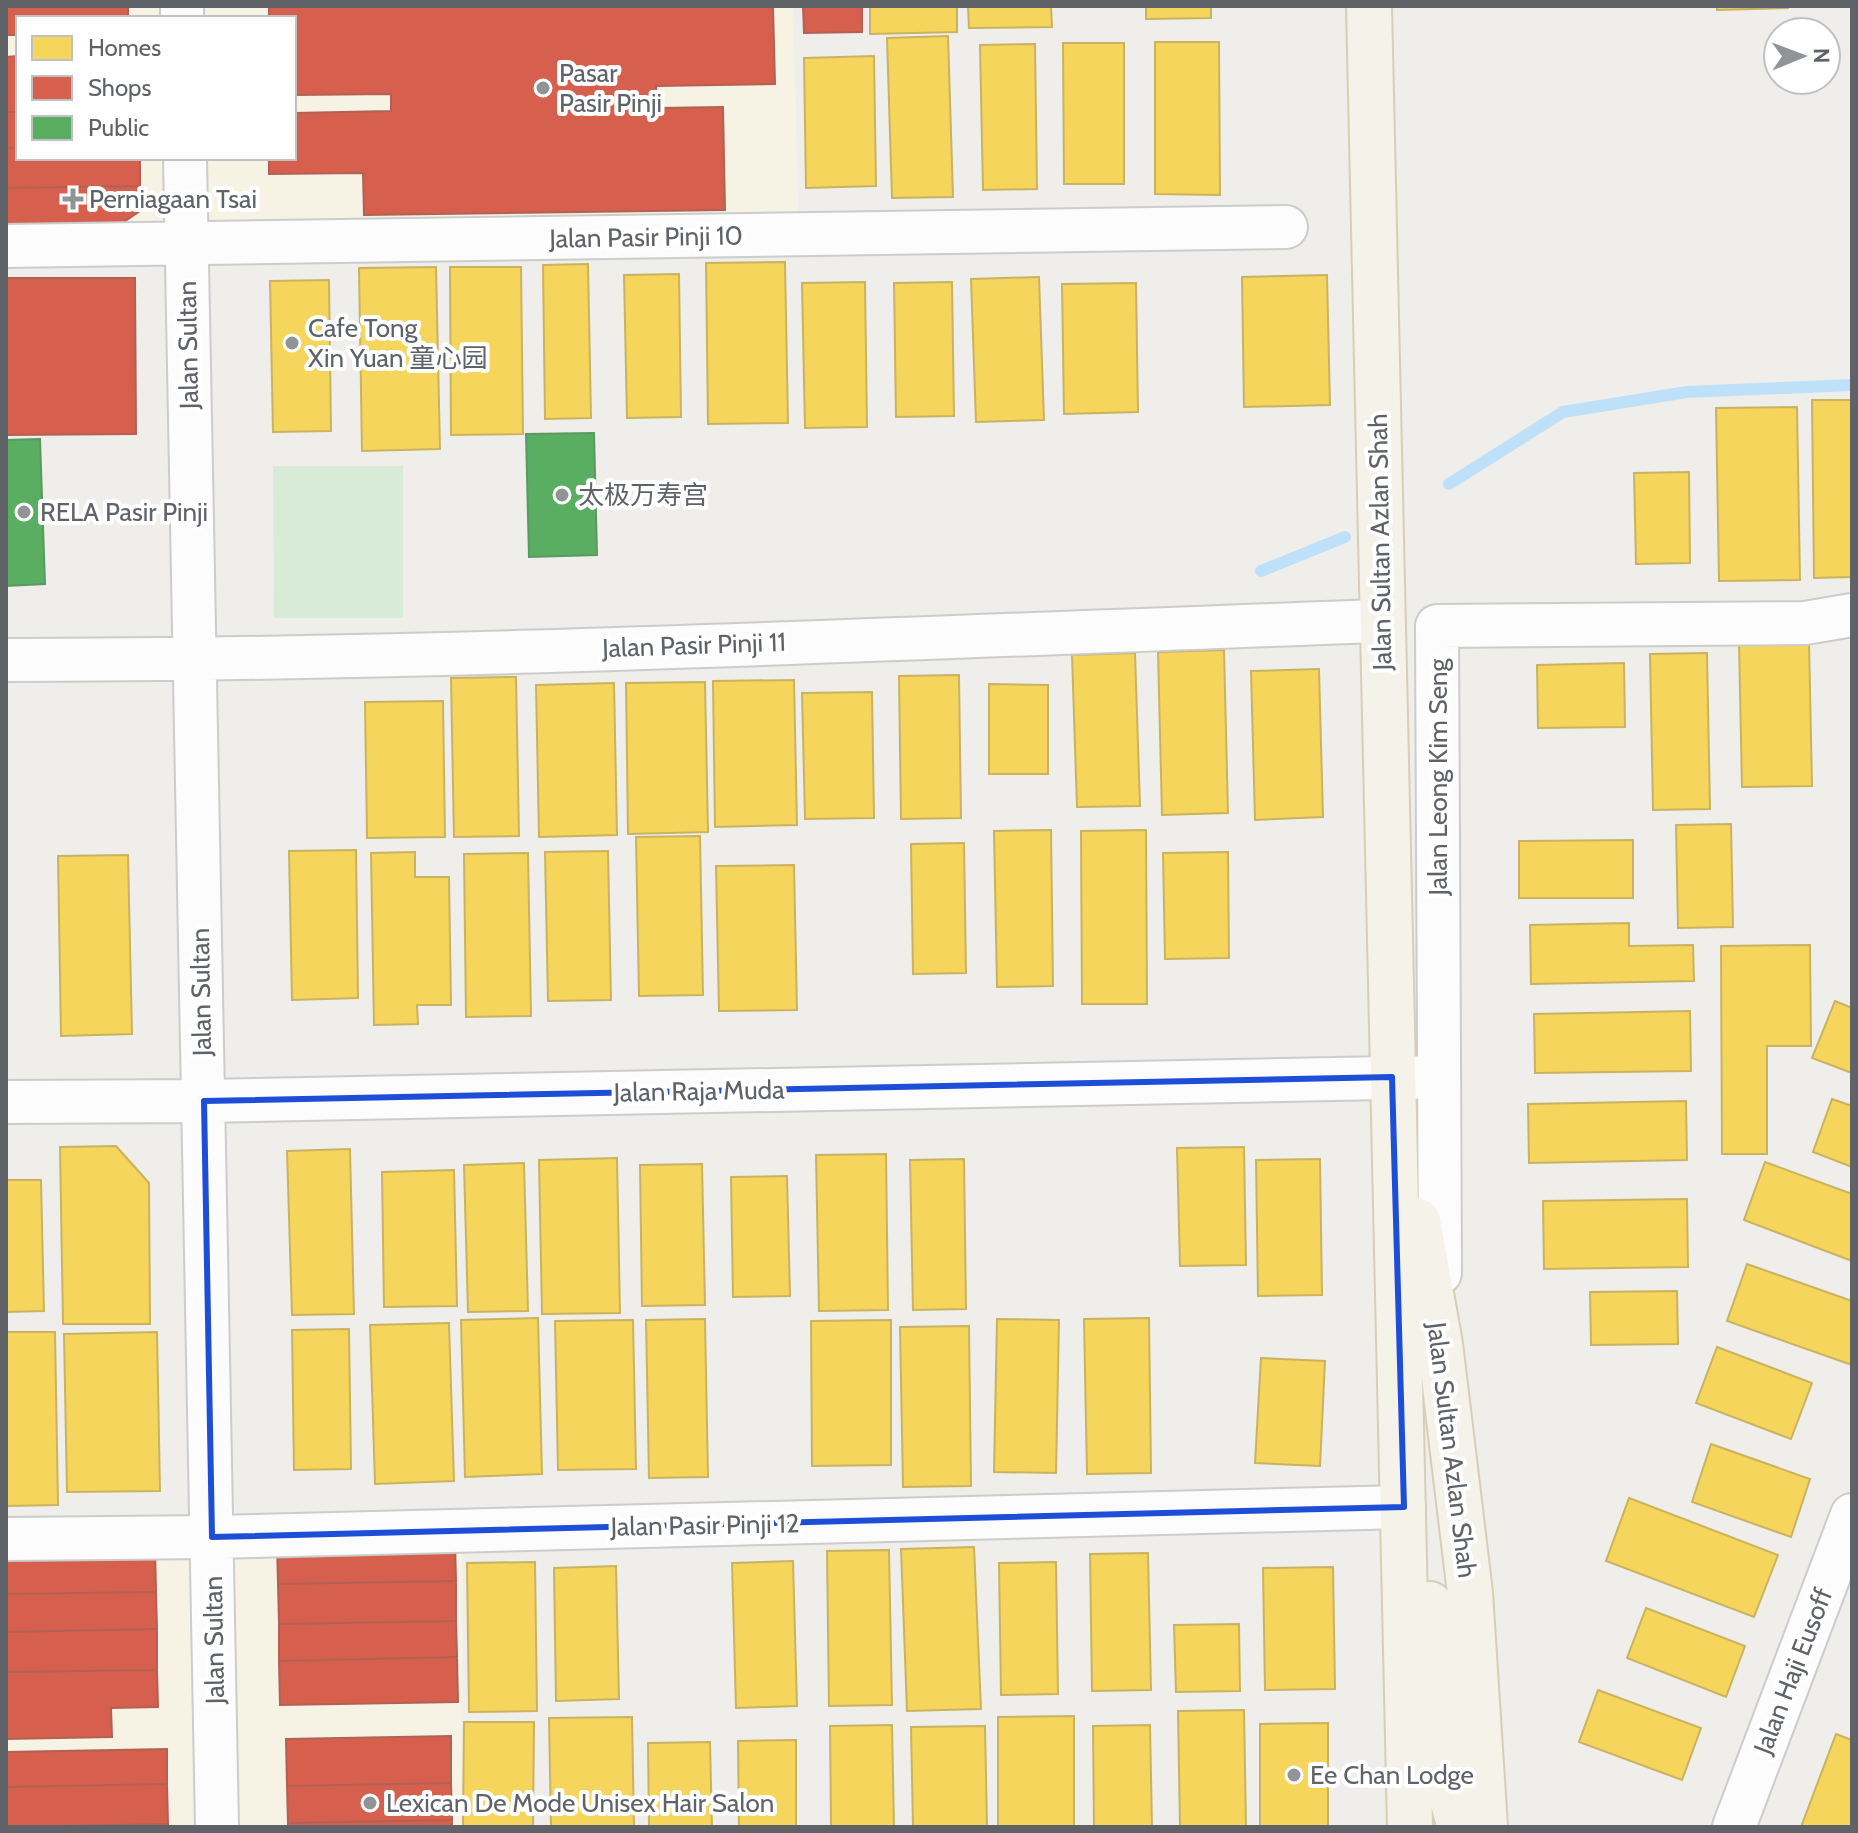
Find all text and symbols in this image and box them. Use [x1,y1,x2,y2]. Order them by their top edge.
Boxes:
legend [16,16,296,160]
north arrow [1762,16,1842,96]
text: Homes [88,33,161,62]
text: N [1808,48,1835,64]
place label: Pasar Pasir Pinji [559,57,662,119]
text: Shops [88,73,151,102]
marker: Pasar Pasir Pinji [534,79,552,97]
text: Public [88,113,149,142]
place label: Perniagaan Tsai [89,183,257,215]
marker: Perniagaan Tsai [64,190,82,208]
street label: Jalan Pasir Pinji 10 [548,219,743,255]
street label: Jalan Sultan [171,281,205,410]
place label: Cafe Tong Xin Yuan 童心园 [308,312,487,374]
marker: Cafe Tong Xin Yuan 童心园 [283,334,301,352]
street label: Jalan Sultan Azlan Shah [1362,413,1398,672]
place label: 太极万寿宫 [578,479,708,511]
marker: 太极万寿宫 [553,486,571,504]
place label: RELA Pasir Pinji [40,496,208,528]
marker: RELA Pasir Pinji [15,503,33,521]
street label: Jalan Pasir Pinji 11 [601,626,786,664]
street label: Jalan Leong Kim Seng [1422,657,1454,897]
street label: Jalan Sultan [184,928,218,1057]
street label: Jalan Raja Muda [612,1074,785,1109]
street label: Jalan Sultan Azlan Shah [1420,1319,1484,1580]
street label: Jalan Pasir Pinji 12 [609,1507,800,1543]
street label: Jalan Sultan [197,1576,231,1705]
street label: Jalan Haji Eusoff [1746,1583,1839,1759]
place label: Ee Chan Lodge [1310,1759,1474,1791]
marker: Ee Chan Lodge [1285,1766,1303,1784]
place label: Lexican De Mode Unisex Hair Salon [386,1787,774,1819]
marker: Lexican De Mode Unisex Hair Salon [361,1794,379,1812]

